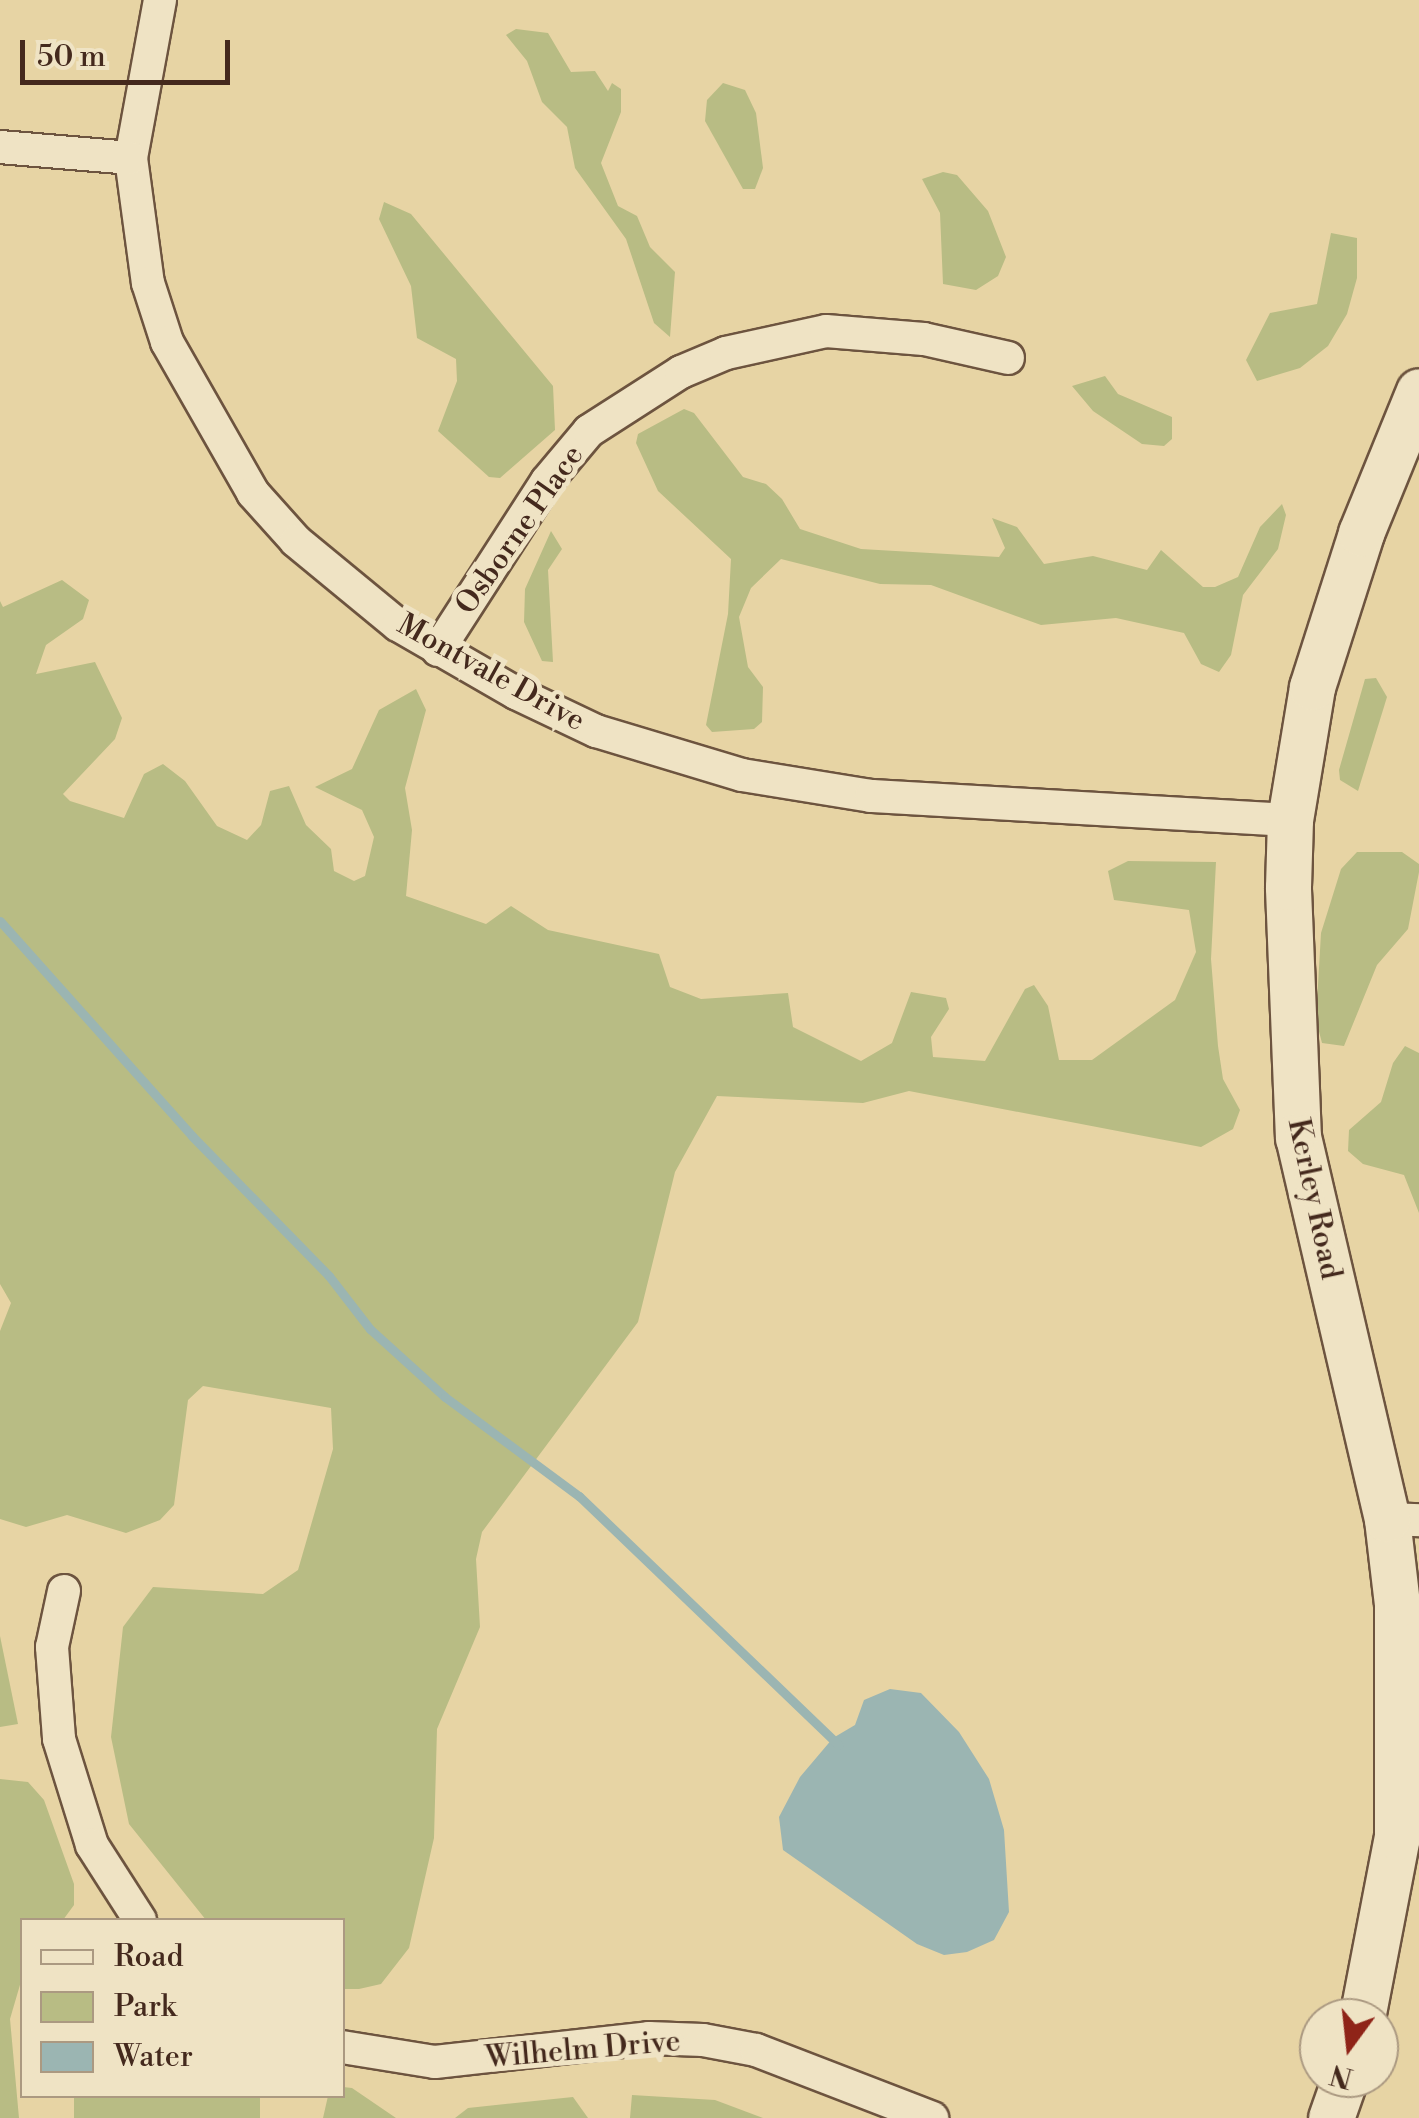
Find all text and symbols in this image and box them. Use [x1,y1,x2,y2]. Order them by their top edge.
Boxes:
scale bar [25,20,235,82]
text: 50 m [37,38,106,76]
street label: Osborne Place [448,439,592,621]
street label: Montvale Drive [391,607,591,739]
street label: Kerley Road [1279,1115,1349,1283]
legend [20,1918,345,2098]
text: Road [114,1938,184,1976]
text: Park [114,1988,176,2026]
north arrow [1299,1998,1399,2098]
street label: Wilhelm Drive [484,2024,682,2076]
text: Water [114,2038,193,2076]
text: N [1326,2056,1357,2095]

